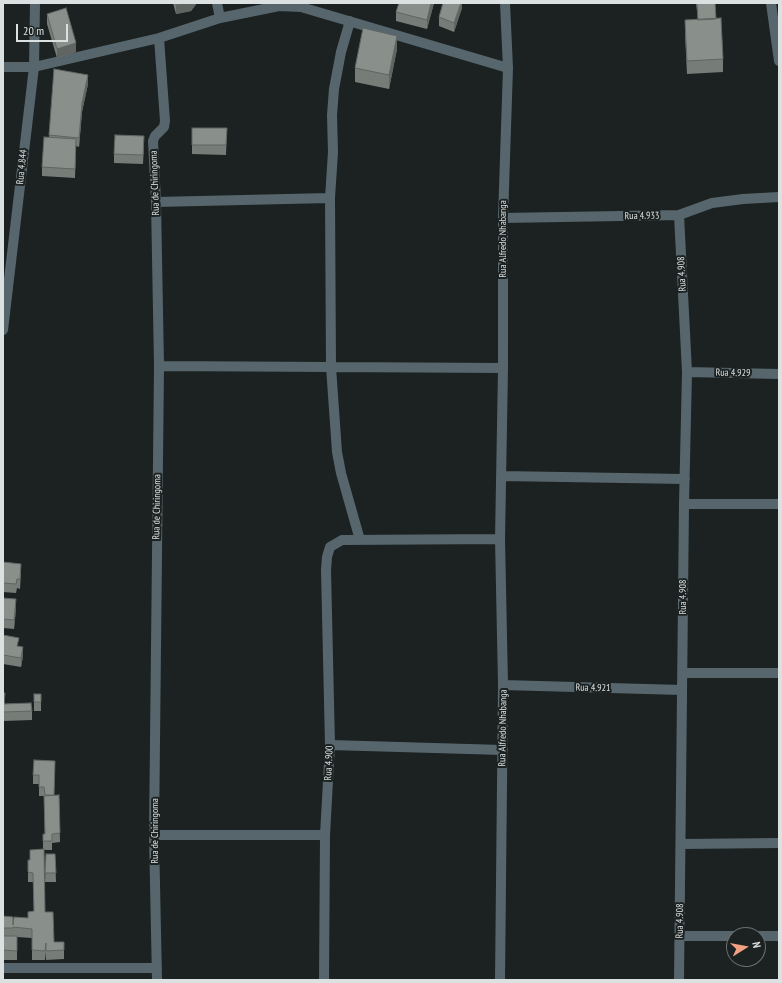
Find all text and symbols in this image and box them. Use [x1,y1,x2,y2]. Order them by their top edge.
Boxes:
scale bar [18,16,70,42]
text: 20 m [23,23,44,38]
street label: Rua 4.844 [14,149,30,185]
street label: Rua de Chiringoma [148,150,162,216]
street label: Rua Alfredo Nhabanga [497,200,509,278]
street label: Rua 4.933 [624,210,660,222]
street label: Rua 4.908 [675,256,689,292]
street label: Rua 4.929 [715,367,751,379]
street label: Rua de Chiringoma [150,474,164,540]
street label: Rua 4.908 [677,579,689,615]
street label: Rua 4.921 [575,682,611,694]
street label: Rua Alfredo Nhabanga [496,689,510,767]
street label: Rua 4.900 [322,745,336,781]
street label: Rua de Chiringoma [149,798,161,864]
street label: Rua 4.908 [674,903,686,939]
north arrow [726,927,766,967]
text: N [749,941,764,949]

